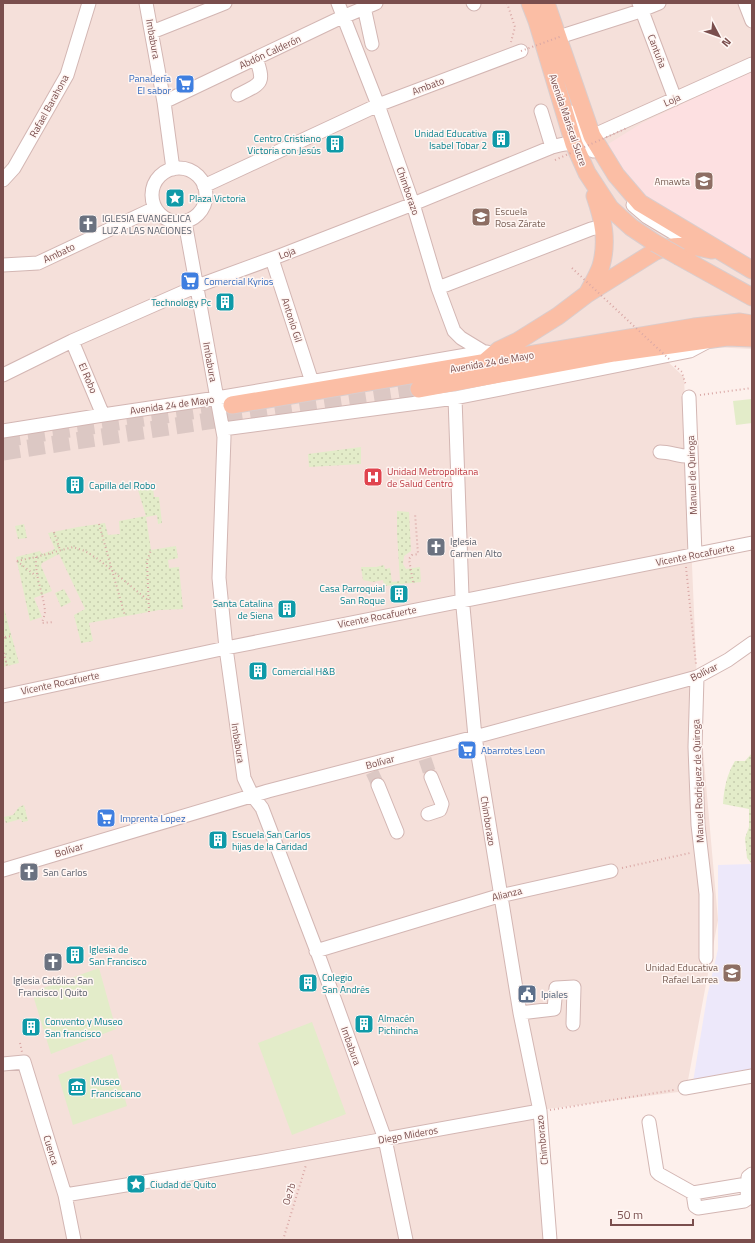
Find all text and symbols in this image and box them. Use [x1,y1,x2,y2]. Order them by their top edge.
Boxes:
north arrow [699,16,739,56]
street label: Imbabura [142,18,164,60]
street label: Abdón Calderón [237,31,303,73]
street label: Cantuña [644,32,670,70]
text: N [718,34,735,51]
place label: Panadería El sabor [129,71,172,98]
street label: Rafael Barahona [26,72,72,140]
street label: Avenida Mariscal Sucre [545,72,591,168]
supermarket icon: Panadería El sabor [174,73,196,95]
street label: Ambato [410,73,446,99]
street label: Loja [661,90,683,110]
place label: Unidad Educativa Isabel Tobar 2 [414,126,487,153]
building icon: Unidad Educativa Isabel Tobar 2 [490,128,512,150]
place label: Centro Cristiano Victoria con Jesús [247,131,321,158]
building icon: Centro Cristiano Victoria con Jesús [324,133,346,155]
street label: Chimborazo [393,165,423,217]
school or university icon: Amawta [693,170,715,192]
place label: Amawta [655,174,690,189]
place icon: Plaza Victoria [164,187,186,209]
place label: Plaza Victoria [189,191,246,206]
place label: Escuela Rosa Zárate [495,204,546,231]
school or university icon: Escuela Rosa Zárate [470,206,492,228]
place label: IGLESIA EVANGELICA LUZ A LAS NACIONES [102,211,192,238]
church icon: IGLESIA EVANGELICA LUZ A LAS NACIONES [77,213,99,235]
street label: Ambato [41,239,77,267]
street label: Loja [276,243,298,263]
supermarket icon: Comercial Kyrios [179,270,201,292]
place label: Comercial Kyrios [204,274,274,289]
building icon: Technology Pc [214,291,236,313]
place label: Technology Pc [151,295,211,310]
street label: Antonio Gil [278,296,306,344]
street label: Imbabura [199,341,221,383]
street label: Avenida 24 de Mayo [449,347,535,377]
street label: El Robo [75,360,101,396]
street label: Avenida 24 de Mayo [129,392,215,418]
street label: Manuel de Quiroga [683,435,701,515]
place label: Unidad Metropolitana de Salud Centro [387,464,478,491]
hospital icon: Unidad Metropolitana de Salud Centro [362,466,384,488]
building icon: Capilla del Robo [64,474,86,496]
place label: Capilla del Robo [89,478,155,493]
place label: Iglesia Carmen Alto [450,534,502,561]
church icon: Iglesia Carmen Alto [425,536,447,558]
street label: Vicente Rocafuerte [654,540,736,570]
place label: Casa Parroquial San Roque [320,581,385,608]
building icon: Casa Parroquial San Roque [388,583,410,605]
place label: Santa Catalina de Siena [213,596,273,623]
building icon: Santa Catalina de Siena [276,598,298,620]
street label: Vicente Rocafuerte [336,602,418,632]
street label: Bolívar [688,659,721,685]
building icon: Comercial H&B [247,660,269,682]
place label: Comercial H&B [272,664,335,679]
street label: Vicente Rocafuerte [19,667,101,699]
street label: Manuel Rodriguez de Quiroga [688,719,708,843]
street label: Imbabura [227,722,249,764]
supermarket icon: Abarrotes Leon [456,739,478,761]
place label: Abarrotes Leon [481,743,545,758]
street label: Bolívar [364,751,397,773]
street label: Chimborazo [477,795,499,847]
supermarket icon: Imprenta Lopez [95,807,117,829]
place label: Imprenta Lopez [120,811,186,826]
place label: Escuela San Carlos hijas de la Caridad [232,827,311,854]
building icon: Escuela San Carlos hijas de la Caridad [207,829,229,851]
street label: Bolívar [53,838,86,861]
church icon: San Carlos [18,861,40,883]
place label: San Carlos [43,865,87,880]
street label: Alianza [490,883,524,905]
place label: Iglesia de San Francisco [89,942,147,969]
building icon: Iglesia de San Francisco [64,944,86,966]
church icon: Iglesia Católica San Francisco | Quito [42,951,64,973]
place label: Unidad Educativa Rafael Larrea [645,960,718,987]
school or university icon: Unidad Educativa Rafael Larrea [721,962,743,984]
place label: Colegio San Andrés [322,970,370,997]
building icon: Colegio San Andrés [297,972,319,994]
place label: Iglesia Católica San Francisco | Quito [13,973,93,1000]
public building icon: Ipiales [516,983,538,1005]
place label: Ipiales [541,987,568,1002]
place label: Almacén Pichincha [378,1011,418,1038]
building icon: Almacén Pichincha [353,1013,375,1035]
place label: Convento y Museo San francisco [45,1014,123,1041]
building icon: Convento y Museo San francisco [20,1016,42,1038]
street label: Imbabura [337,1025,365,1067]
place label: Museo Franciscano [91,1074,141,1101]
museum icon: Museo Franciscano [66,1076,88,1098]
street label: Chimborazo [532,1114,552,1166]
street label: Diego Mideros [377,1122,439,1148]
street label: Cuenca [39,1133,63,1167]
place icon: Ciudad de Quito [125,1173,147,1195]
place label: Ciudad de Quito [150,1177,216,1192]
street label: Oe7b [279,1181,299,1207]
scale bar [611,1201,693,1227]
text: 50 m [617,1205,643,1224]

